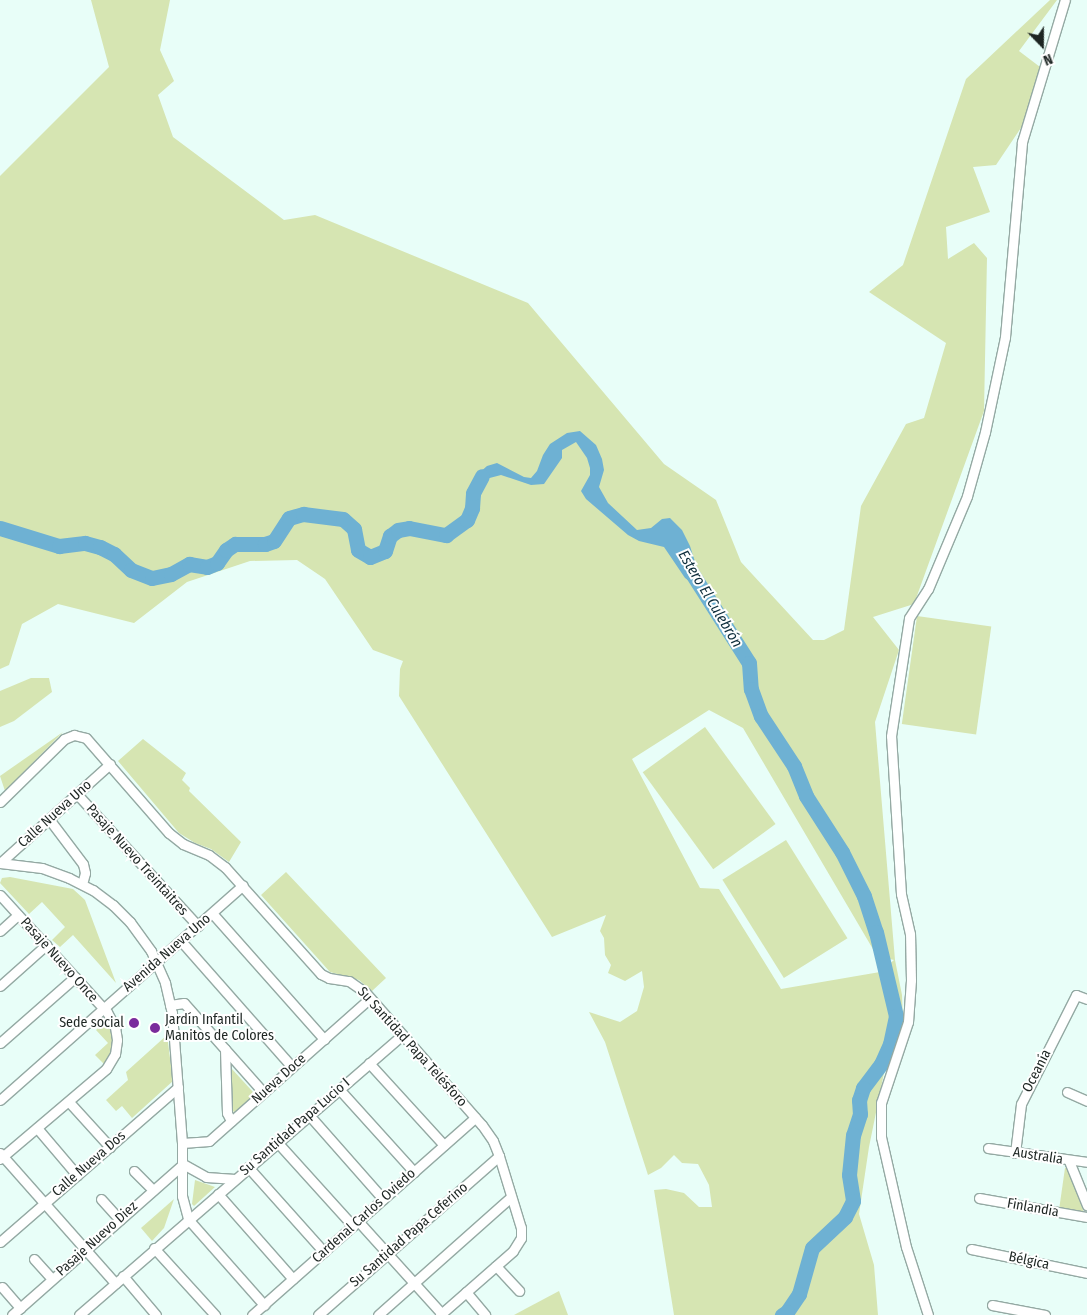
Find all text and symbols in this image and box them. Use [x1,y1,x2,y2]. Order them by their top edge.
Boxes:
north arrow [1017,20,1067,70]
text: N [1041,50,1055,69]
water label: Estero El Culebrón [674,547,746,651]
street label: Calle Nueva Uno [15,777,95,851]
street label: Pasaje Nuevo Treintaitres [82,801,192,919]
street label: Avenida Nueva Uno [120,910,214,996]
street label: Pasaje Nuevo Once [17,914,101,1006]
street label: Su Santidad Papa Telésforo [354,984,470,1110]
place label: Jardín Infantil Manitos de Colores [165,1012,274,1044]
place label: Sede social [59,1015,124,1031]
marker: Sede social [128,1017,140,1029]
marker: Jardín Infantil Manitos de Colores [149,1022,161,1034]
street label: Oceanía [1019,1047,1055,1095]
street label: Nueva Doce [248,1050,310,1108]
street label: Su Santidad Papa Lucio I [237,1075,353,1179]
street label: Calle Nueva Dos [49,1128,129,1200]
street label: Australia [1012,1144,1064,1168]
street label: Cardenal Carlos Oviedo [309,1165,419,1267]
street label: Su Santidad Papa Ceferino [347,1179,471,1291]
street label: Finlandia [1006,1195,1060,1221]
street label: Pasaje Nuevo Diez [53,1198,141,1280]
street label: Bélgica [1007,1249,1051,1273]

